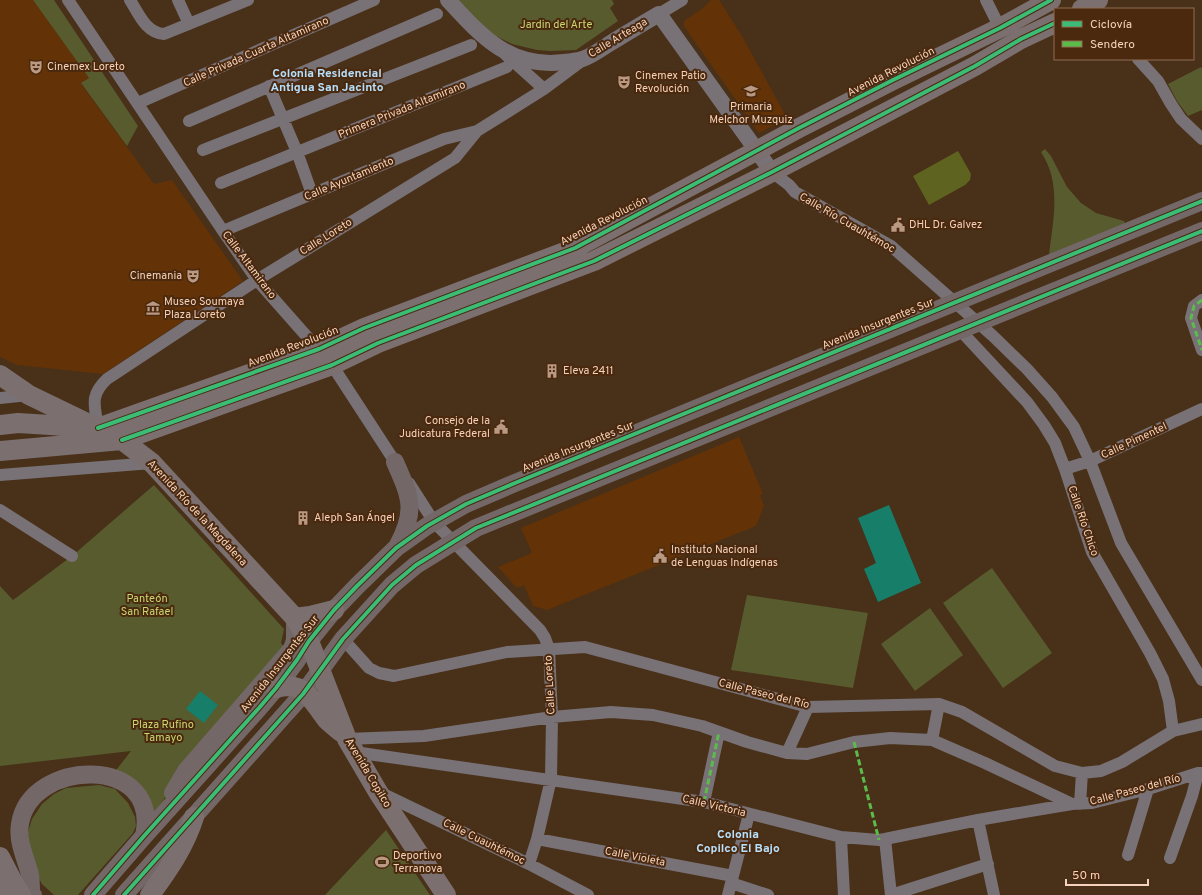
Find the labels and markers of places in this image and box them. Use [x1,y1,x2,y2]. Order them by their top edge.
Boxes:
theatre icon: Cinemex Loreto [28,59,44,75]
place label: Cinemex Loreto [47,60,125,74]
place label: Cinemex Patio Revolución [635,69,706,96]
theatre icon: Cinemex Patio Revolución [616,74,632,90]
school or university icon: Primaria Melchor Muzquiz [743,83,759,99]
place label: Primaria Melchor Muzquiz [709,100,793,127]
public building icon: DHL Dr. Galvez [890,217,906,233]
place label: DHL Dr. Galvez [909,218,982,232]
theatre icon: Cinemania [185,268,201,284]
place label: Cinemania [130,269,182,283]
place label: Museo Soumaya Plaza Loreto [164,295,244,322]
museum icon: Museo Soumaya Plaza Loreto [145,300,161,316]
building icon: Eleva 2411 [544,363,560,379]
place label: Eleva 2411 [563,364,614,378]
place label: Consejo de la Judicatura Federal [399,414,490,441]
public building icon: Consejo de la Judicatura Federal [493,419,509,435]
building icon: Aleph San Ángel [295,510,311,526]
place label: Aleph San Ángel [314,510,395,525]
place label: Instituto Nacional de Lenguas Indígenas [671,543,778,570]
public building icon: Instituto Nacional de Lenguas Indígenas [652,548,668,564]
place label: Deportivo Terranova [393,849,443,876]
sports icon: Deportivo Terranova [374,854,390,870]

